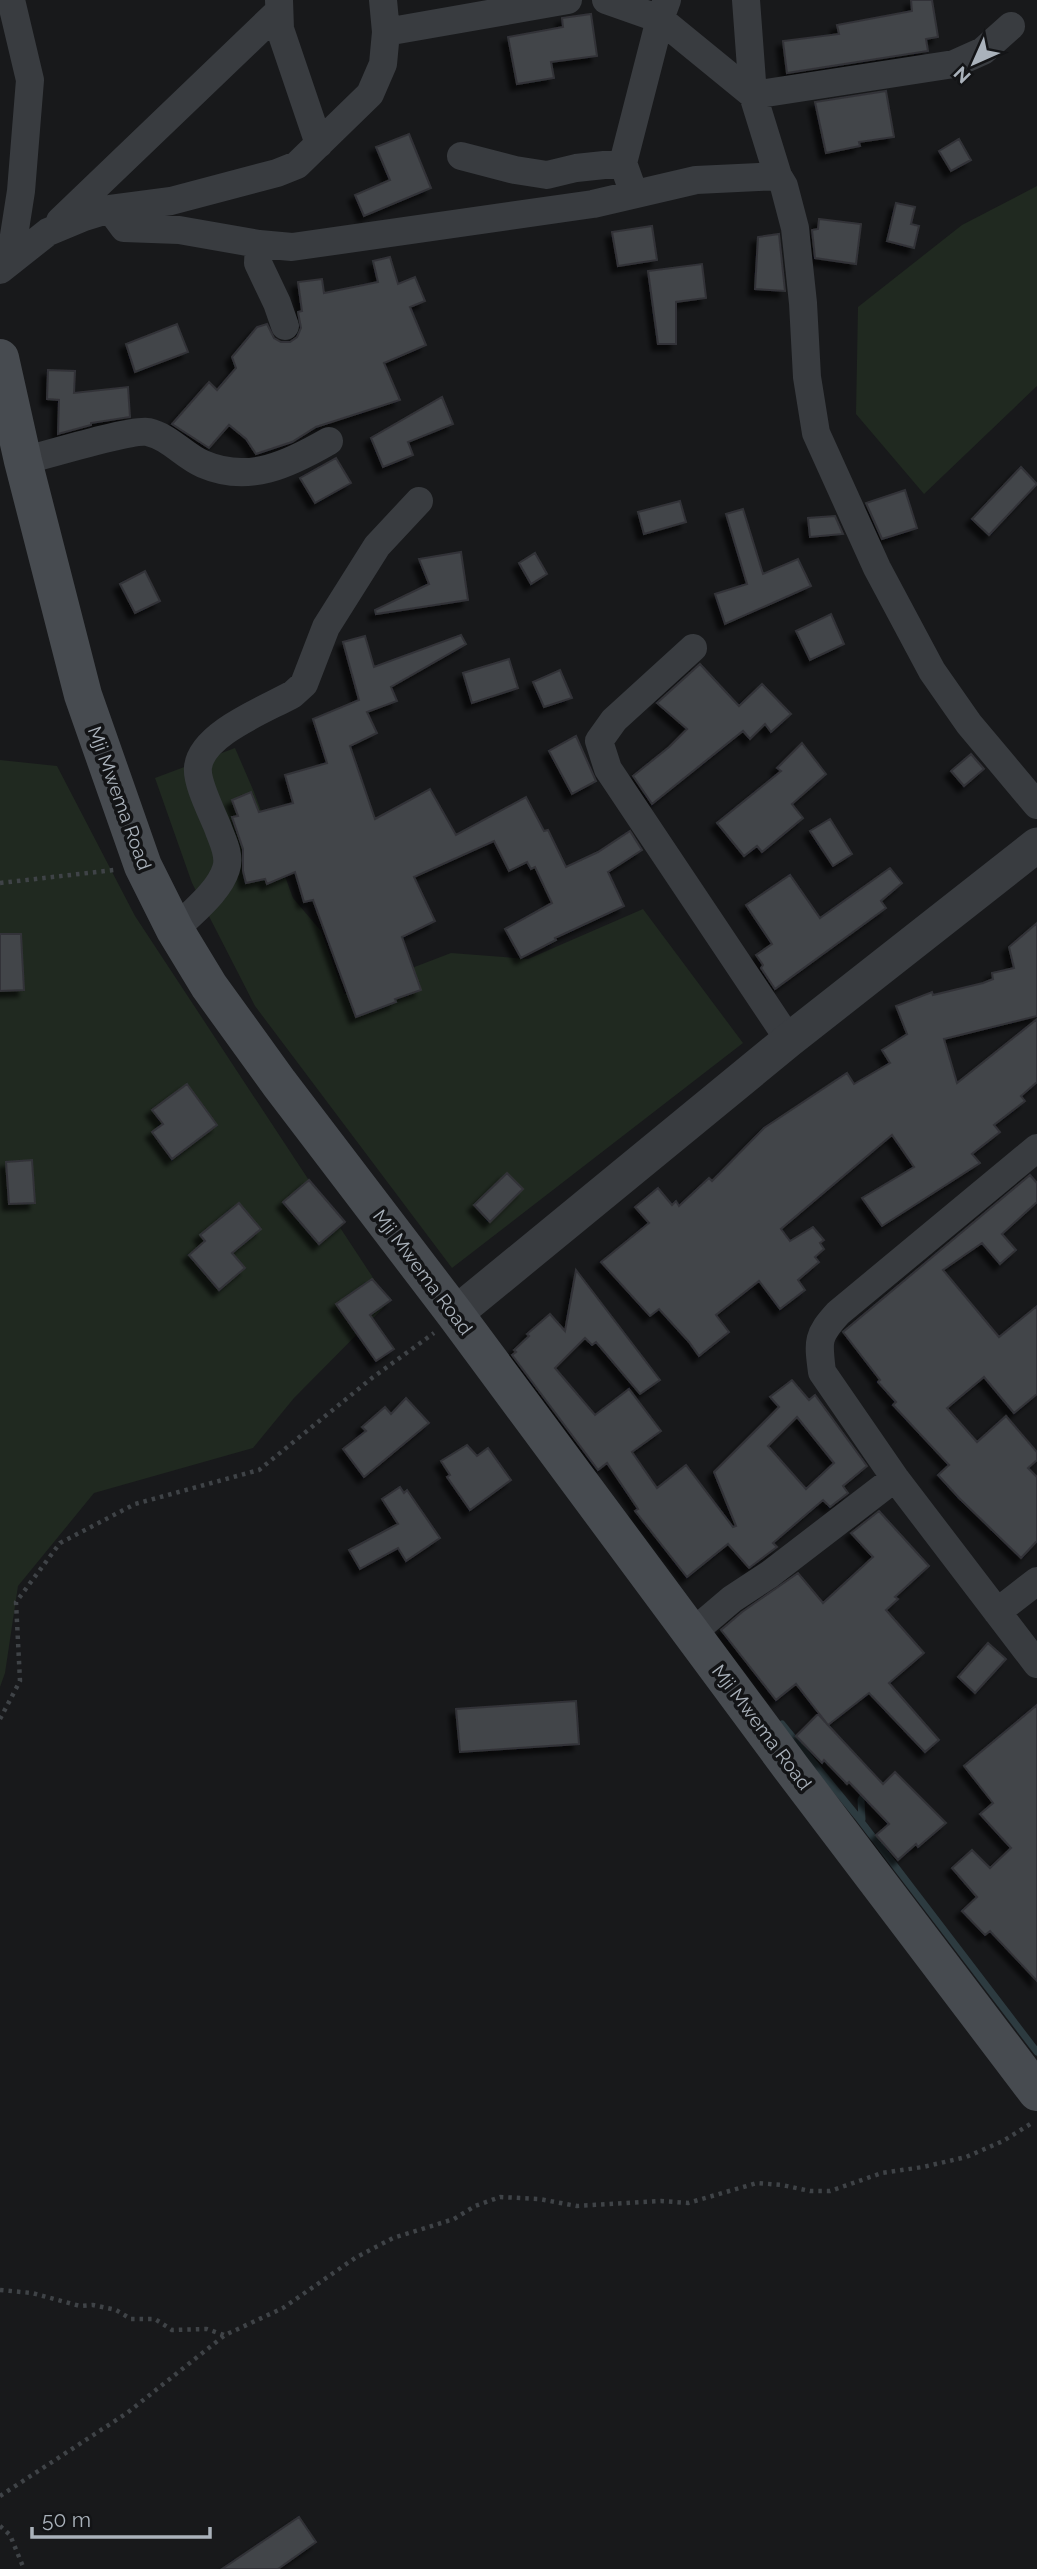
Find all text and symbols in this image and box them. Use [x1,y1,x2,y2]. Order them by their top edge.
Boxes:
north arrow [939,28,1009,98]
text: N [949,62,975,88]
street label: Mji Mwema Road [84,723,156,873]
street label: Mji Mwema Road [369,1205,477,1339]
street label: Mji Mwema Road [708,1660,816,1794]
scale bar [32,2496,210,2540]
text: 50 m [42,2507,91,2532]

